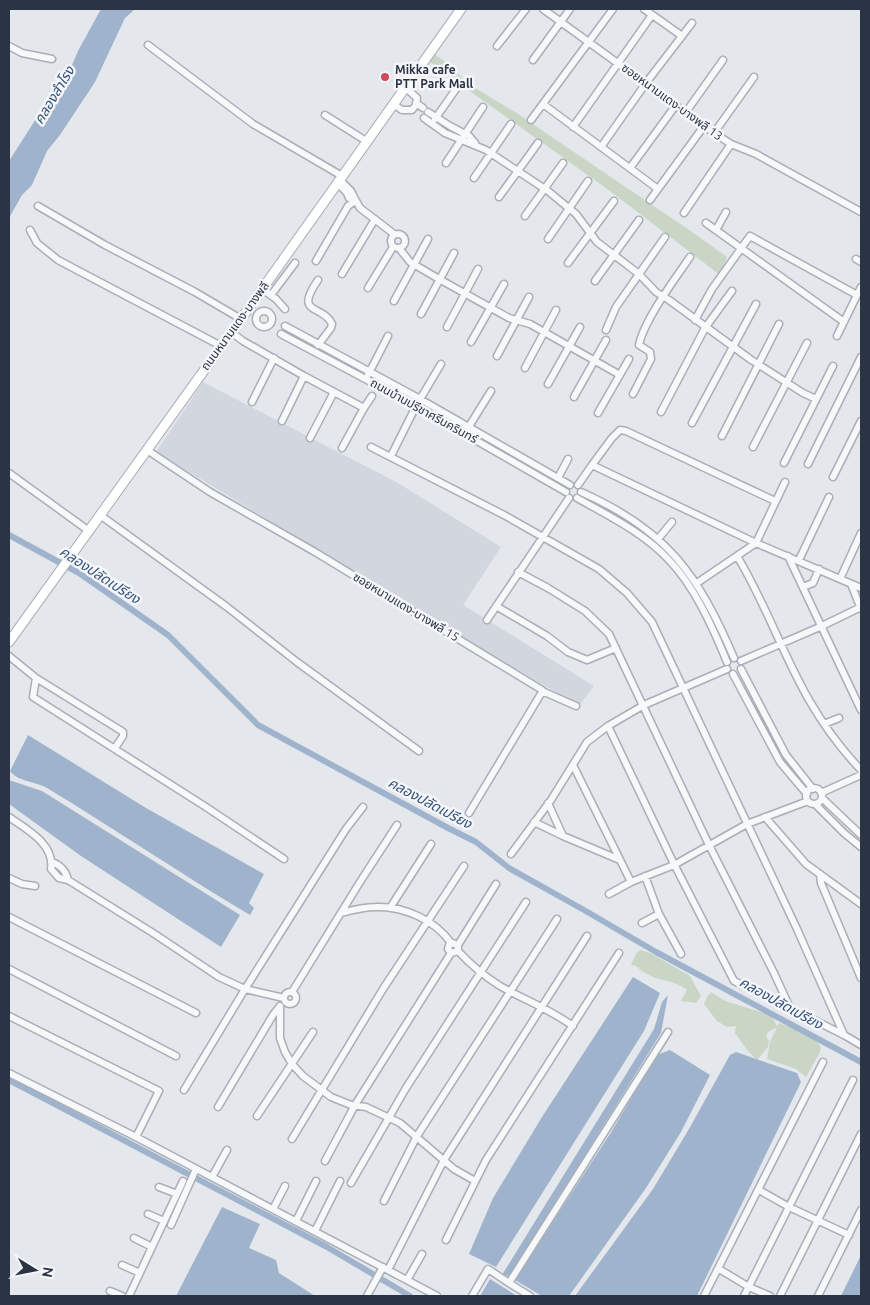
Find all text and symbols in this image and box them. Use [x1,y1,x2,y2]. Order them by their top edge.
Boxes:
street label: ซอยหนามแดง-บางพลี 13 [619,61,725,143]
water label: คลองสำโรง [31,62,78,127]
place label: Mikka cafe PTT Park Mall [395,63,474,90]
marker: Mikka cafe PTT Park Mall [379,71,391,83]
street label: ถนนหนามแดง-บางพลี [198,279,271,373]
street label: ถนนบ้านปรีชาศรีนครินทร์ [368,376,481,446]
water label: คลองปลัดเปรียง [57,543,144,608]
street label: ซอยหนามแดง-บางพลี 15 [351,570,462,643]
water label: คลองปลัดเปรียง [385,774,476,832]
water label: คลองปลัดเปรียง [737,974,827,1033]
north arrow [10,1245,60,1295]
text: N [39,1266,57,1279]

